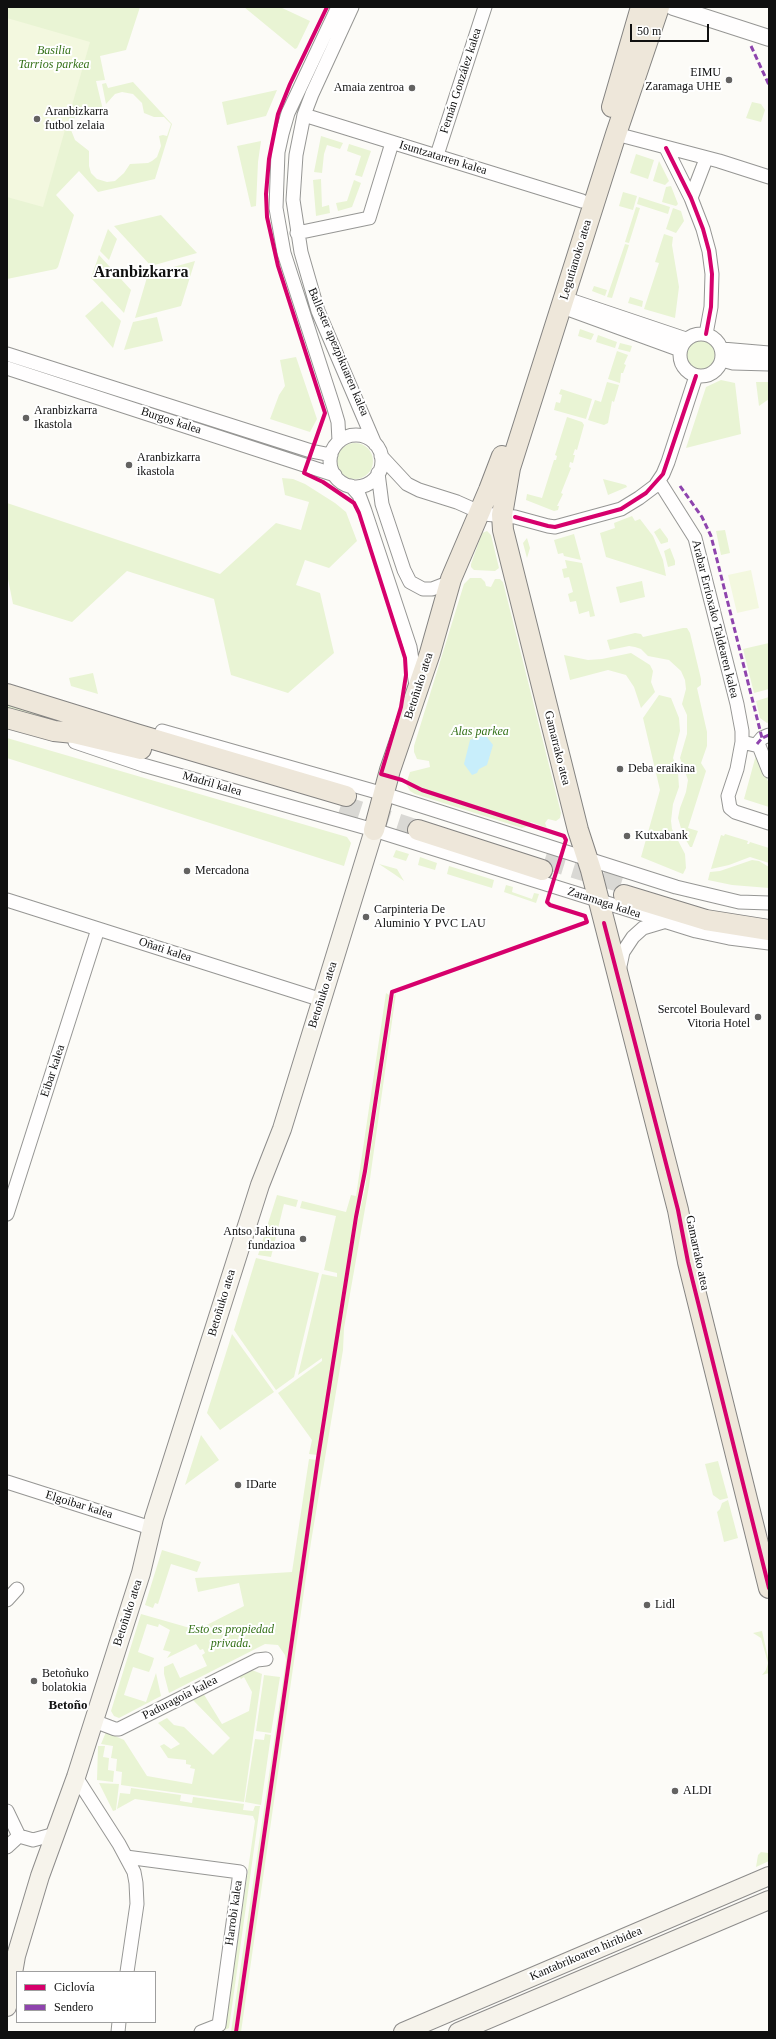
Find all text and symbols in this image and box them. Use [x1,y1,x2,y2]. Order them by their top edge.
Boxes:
scale bar [632,16,711,42]
text: 50 m [637,24,661,38]
street label: Fernán González kalea [437,26,485,136]
park label: Basilia Tarrios parkea [18,44,90,72]
place label: EIMU Zaramaga UHE [645,66,721,94]
marker: EIMU Zaramaga UHE [724,75,734,85]
place label: Amaia zentroa [334,81,404,95]
marker: Amaia zentroa [407,83,417,93]
place label: Aranbizkarra futbol zelaia [45,105,108,133]
marker: Aranbizkarra futbol zelaia [32,114,42,124]
street label: Isuntzatarren kalea [397,138,489,178]
street label: Legutianoko atea [557,218,595,302]
district label: Aranbizkarra [93,263,189,283]
street label: Ballester apezpikuaren kalea [304,286,372,418]
place label: Aranbizkarra Ikastola [34,404,97,432]
street label: Burgos kalea [139,404,203,438]
marker: Aranbizkarra Ikastola [21,413,31,423]
place label: Aranbizkarra ikastola [137,451,200,479]
marker: Aranbizkarra ikastola [124,460,134,470]
street label: Arabar Errioxako Taldearen kalea [688,538,742,700]
street label: Betoñuko atea [401,651,437,721]
street label: Gamarrako atea [541,709,573,787]
park label: Alas parkea [451,725,509,739]
place label: Deba eraikina [628,762,695,776]
marker: Deba eraikina [615,764,625,774]
street label: Madril kalea [181,769,243,799]
place label: Kutxabank [635,829,688,843]
marker: Kutxabank [622,831,632,841]
place label: Mercadona [195,864,249,878]
marker: Mercadona [182,866,192,876]
street label: Zaramaga kalea [566,884,642,922]
place label: Carpinteria De Aluminio Y PVC LAU [374,903,486,931]
marker: Carpinteria De Aluminio Y PVC LAU [361,912,371,922]
street label: Oñati kalea [137,935,193,965]
street label: Betoñuko atea [305,960,341,1030]
place label: Sercotel Boulevard Vitoria Hotel [658,1003,750,1031]
marker: Sercotel Boulevard Vitoria Hotel [753,1012,763,1022]
street label: Eibar kalea [38,1043,68,1099]
street label: Gamarrako atea [682,1214,712,1292]
place label: Antso Jakituna fundazioa [223,1225,295,1253]
marker: Antso Jakituna fundazioa [298,1234,308,1244]
street label: Betoñuko atea [205,1268,239,1338]
place label: IDarte [246,1478,277,1492]
marker: IDarte [233,1480,243,1490]
street label: Elgoibar kalea [44,1488,114,1522]
street label: Betoñuko atea [110,1578,146,1648]
place label: Lidl [655,1598,675,1612]
marker: Lidl [642,1600,652,1610]
park label: Esto es propiedad privada. [188,1623,274,1651]
place label: Betoñuko bolatokia [42,1667,89,1695]
street label: Paduragoia kalea [140,1673,220,1723]
marker: Betoñuko bolatokia [29,1676,39,1686]
district label: Betoño [48,1698,88,1714]
place label: ALDI [683,1784,712,1798]
marker: ALDI [670,1786,680,1796]
street label: Harrobi kalea [222,1880,246,1946]
street label: Kantabrikoaren hiribidea [528,1924,644,1984]
legend [16,1971,156,2023]
text: Ciclovía [54,1980,95,1994]
text: Sendero [54,2000,93,2014]

